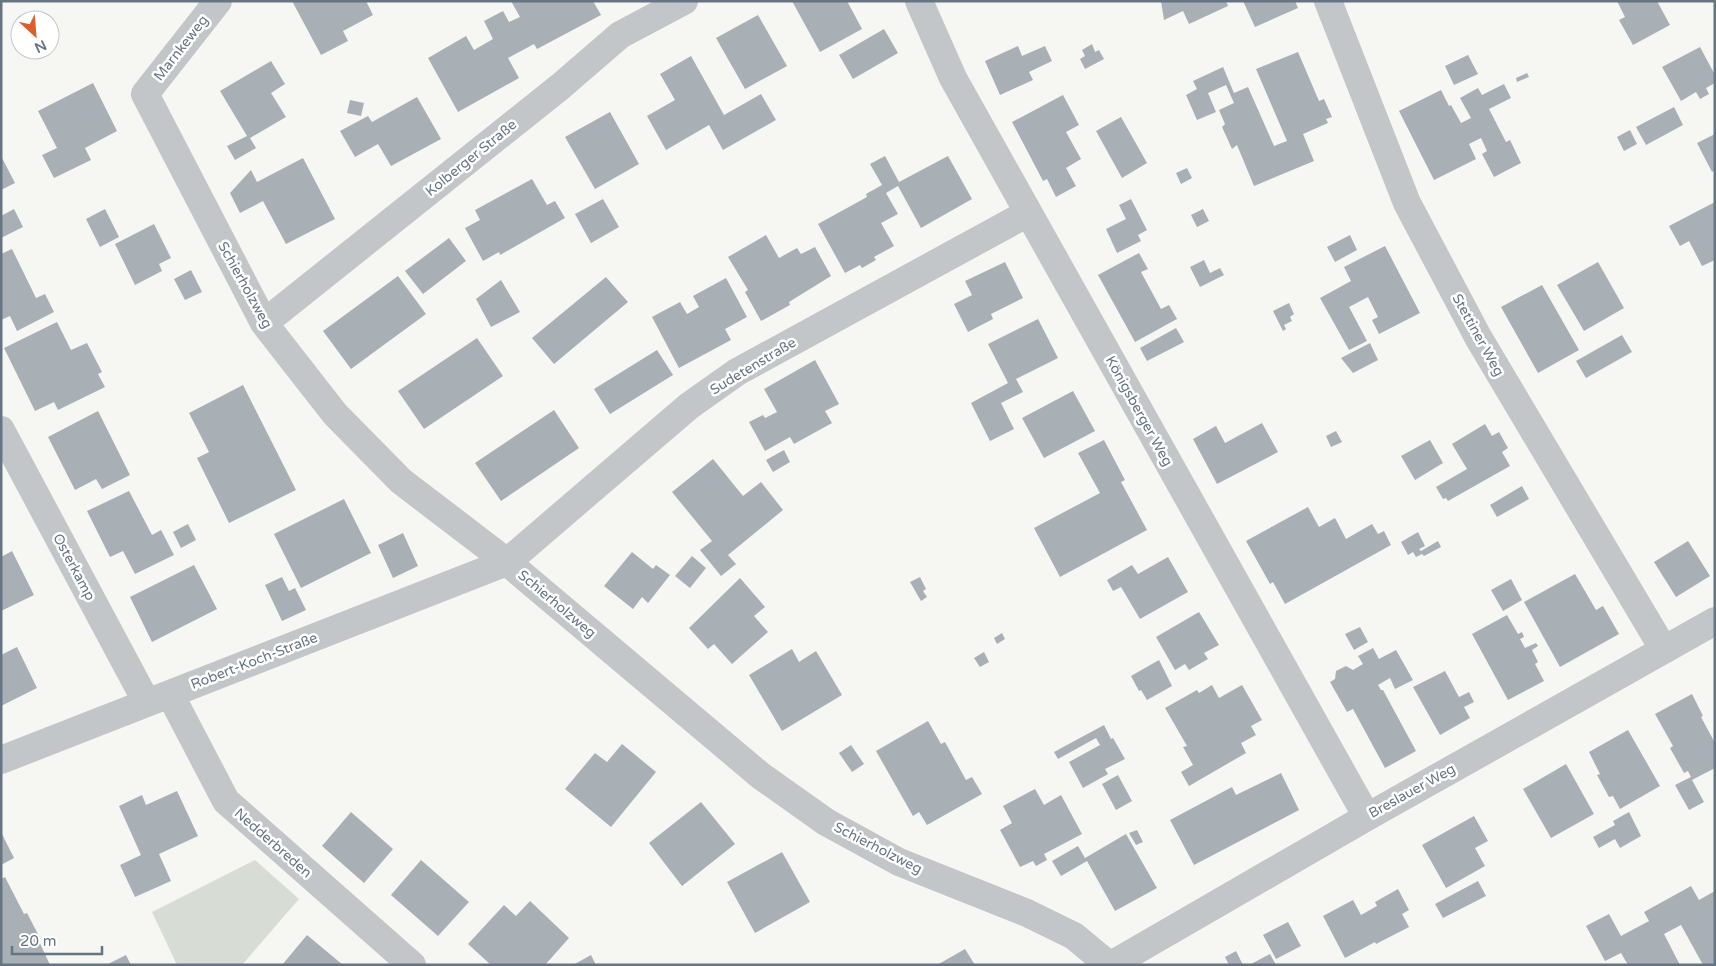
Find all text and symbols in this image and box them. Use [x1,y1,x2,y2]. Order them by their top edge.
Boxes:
north arrow [10,10,60,60]
street label: Marnkeweg [150,12,212,84]
text: N [32,36,49,56]
street label: Kolberger Straße [422,116,520,200]
street label: Schierholzweg [214,239,276,331]
street label: Stettiner Weg [1448,291,1508,379]
street label: Sudetenstraße [707,334,799,398]
street label: Königsberger Weg [1102,353,1176,469]
street label: Osterkamp [49,531,99,604]
street label: Schierholzweg [515,566,599,642]
street label: Robert-Koch-Straße [188,629,320,693]
street label: Breslauer Weg [1366,760,1458,822]
street label: Nedderbreden [231,805,315,881]
street label: Schierholzweg [831,818,925,878]
scale bar [12,924,102,956]
text: 20 m [20,932,57,950]

